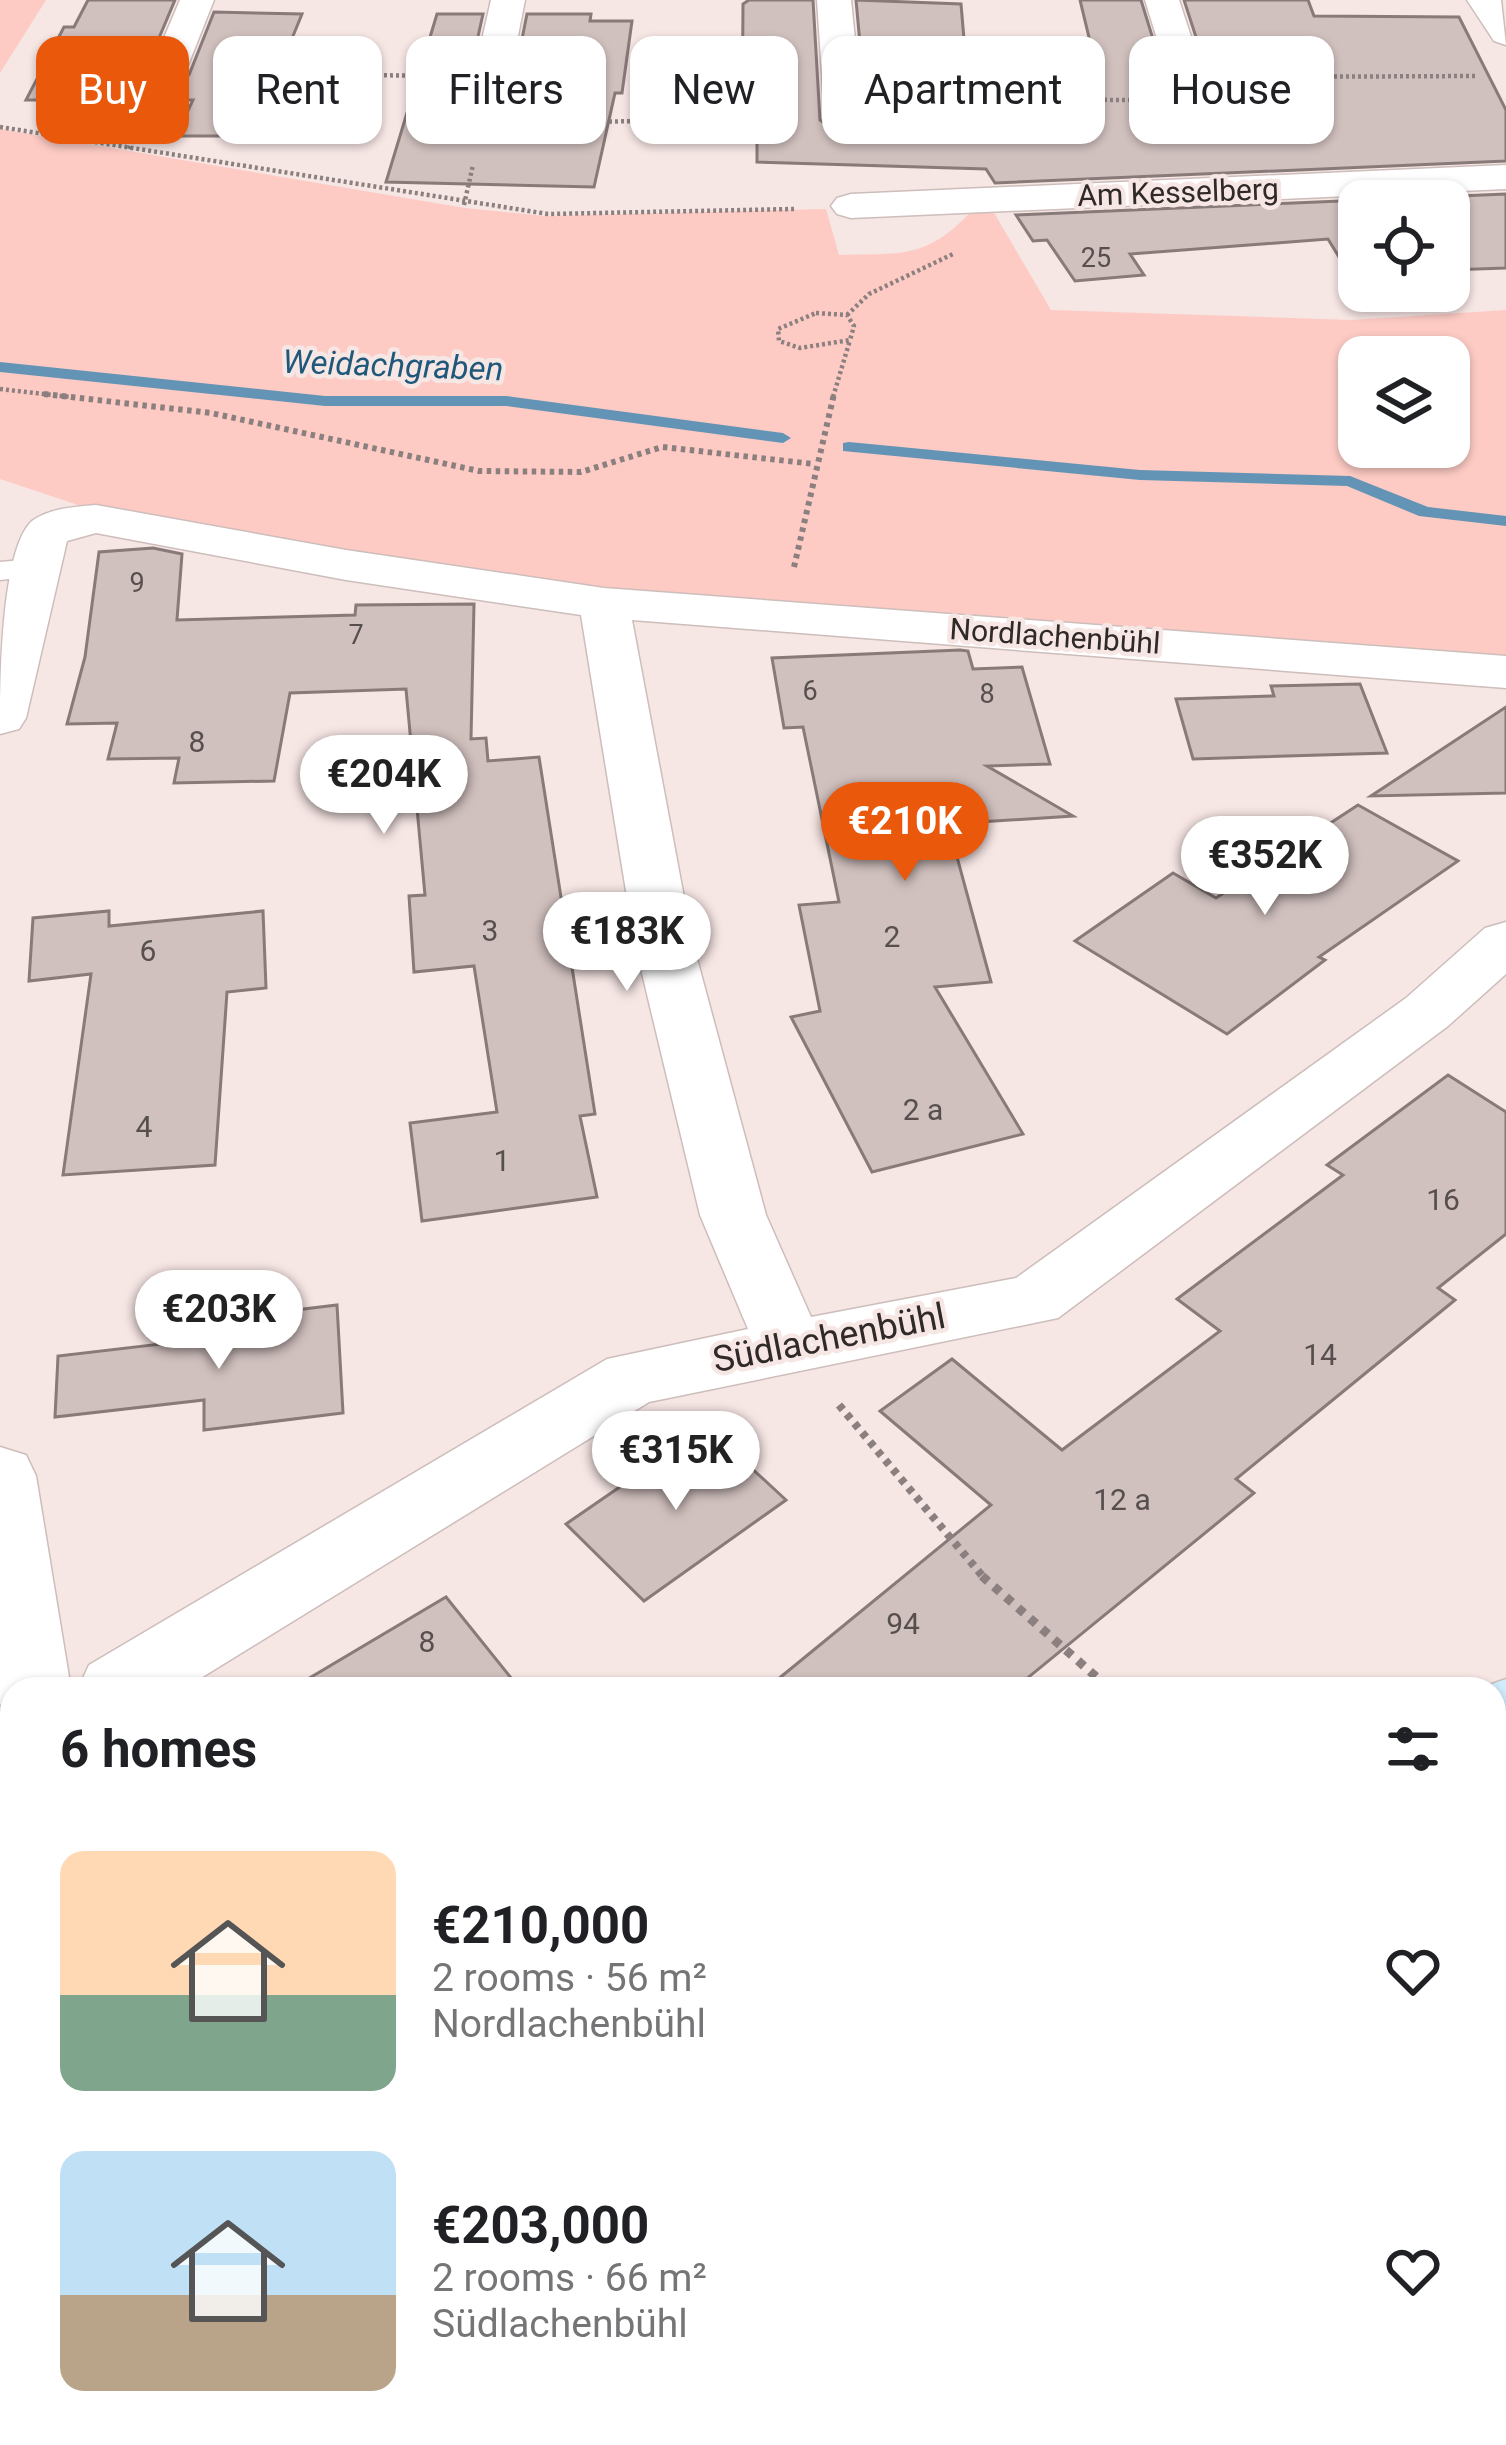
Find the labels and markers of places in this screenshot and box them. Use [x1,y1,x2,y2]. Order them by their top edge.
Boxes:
pin: €204K [300,735,468,837]
pin: €210K [821,782,989,884]
pin: €352K [1181,816,1349,918]
pin: €183K [543,892,711,994]
pin: €203K [135,1270,303,1372]
pin: €315K [592,1411,760,1513]

